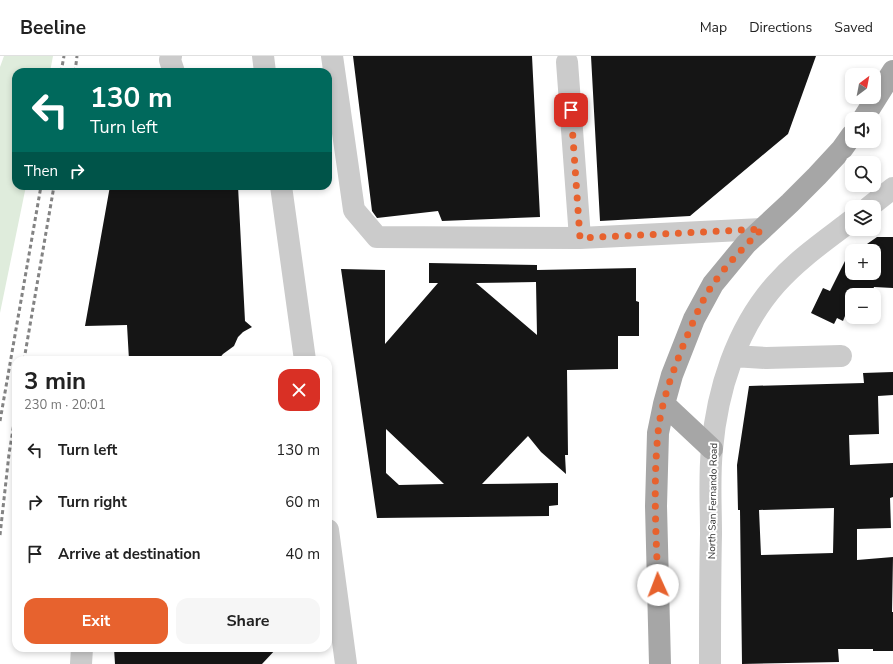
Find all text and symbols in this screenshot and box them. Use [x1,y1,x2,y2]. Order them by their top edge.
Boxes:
text: Beeline [20,15,86,41]
text: Map [700,18,727,37]
text: Directions [749,18,812,37]
text: Saved [834,18,873,37]
north arrow [845,68,881,104]
map controls [845,68,881,324]
text: 130 m [90,79,173,117]
icon: left [24,84,76,136]
pin [554,93,588,127]
icon: arrive [560,99,582,121]
button: sound [845,112,881,148]
text: Turn left [90,115,158,139]
button: search [845,156,881,192]
icon: right [66,160,88,182]
text: Then [24,161,58,181]
button: layers [845,200,881,236]
button: + [845,244,881,280]
button: − [845,288,881,324]
text: 3 min [24,365,86,397]
button: close [278,369,320,411]
text: 230 m · 20:01 [24,396,106,414]
icon: left [24,439,46,461]
text: Turn left [58,440,117,460]
text: 130 m [276,440,320,460]
street label: North San Fernando Road [705,443,721,559]
icon: right [24,491,46,513]
text: Turn right [58,492,127,512]
text: 60 m [285,492,320,512]
icon: arrive [24,543,46,565]
text: Arrive at destination [58,544,201,564]
text: 40 m [285,544,320,564]
position arrow [637,564,679,606]
button: Exit [24,598,168,644]
button: Share [176,598,320,644]

